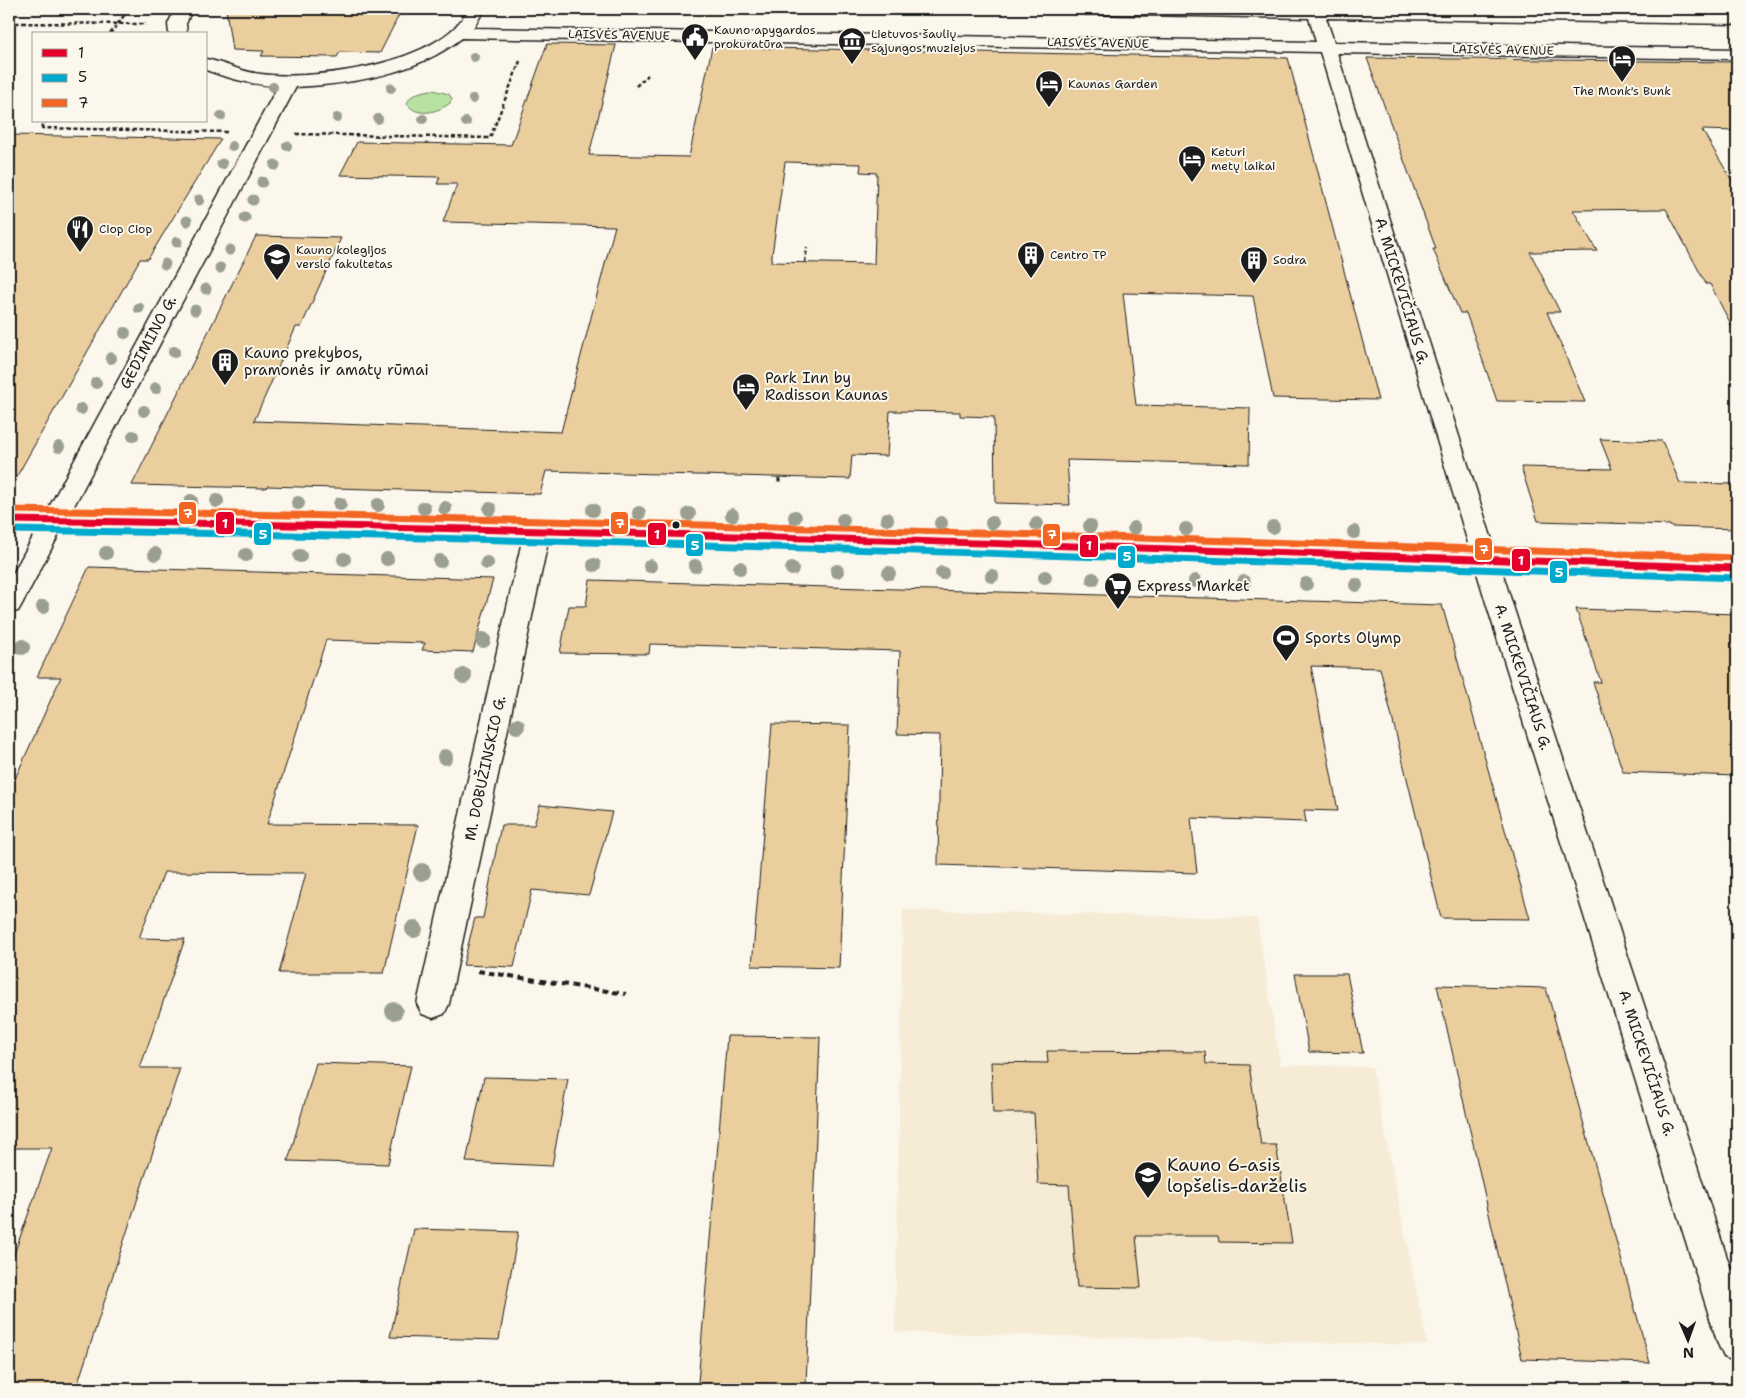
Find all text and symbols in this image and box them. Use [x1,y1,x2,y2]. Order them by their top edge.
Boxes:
public building icon: Kauno apygardos prokuratūra [680,22,710,61]
place label: Kauno apygardos prokuratūra [714,22,816,52]
street label: LAISVĖS AVENUE [568,26,670,44]
museum icon: Lietuvos šaulių sąjungos muziejus [837,26,867,65]
place label: Lietuvos šaulių sąjungos muziejus [871,26,976,56]
legend [32,32,208,122]
street label: LAISVĖS AVENUE [1047,34,1149,52]
street label: LAISVĖS AVENUE [1452,41,1554,59]
text: 1 [78,43,84,63]
hotel icon: The Monk's Bunk [1607,44,1637,83]
text: 5 [78,67,87,87]
hotel icon: Kaunas Garden [1034,69,1064,108]
place label: Kaunas Garden [1068,76,1157,92]
place label: The Monk's Bunk [1573,83,1671,99]
text: 7 [78,93,89,113]
hotel icon: Keturi metų laikai [1177,144,1207,183]
place label: Keturi metų laikai [1211,144,1275,174]
restaurant icon: Ciop Ciop [65,214,95,253]
street label: A. MICKEVIČIAUS G. [1370,215,1435,367]
place label: Ciop Ciop [99,221,152,237]
building icon: Centro TP [1016,240,1046,279]
school or university icon: Kauno kolegijos verslo fakultetas [262,242,292,281]
place label: Kauno kolegijos verslo fakultetas [296,242,393,272]
building icon: Sodra [1239,245,1269,284]
place label: Centro TP [1050,247,1106,263]
place label: Sodra [1273,252,1307,268]
street label: GEDIMINO G. [115,292,181,392]
place label: Kauno prekybos, pramonės ir amatų rūmai [244,343,429,380]
building icon: Kauno prekybos, pramonės ir amatų rūmai [210,347,240,386]
place label: Park Inn by Radisson Kaunas [765,368,888,405]
hotel icon: Park Inn by Radisson Kaunas [731,372,761,411]
line badge: 7 [178,501,197,525]
text: 7 [183,504,193,522]
line badge: 1 [215,511,235,535]
line badge: 7 [610,511,629,535]
text: 1 [222,514,228,532]
text: 7 [615,514,625,532]
unlabelled marker [671,520,681,530]
line badge: 5 [253,522,272,546]
line badge: 1 [647,522,667,546]
line badge: 7 [1042,523,1061,547]
text: 5 [259,525,268,543]
text: 1 [654,525,660,543]
text: 7 [1047,525,1057,543]
line badge: 5 [685,533,704,557]
line badge: 1 [1079,534,1099,558]
text: 5 [691,536,700,554]
text: 1 [1086,536,1092,554]
line badge: 7 [1474,537,1493,561]
text: 7 [1479,540,1489,558]
line badge: 5 [1117,545,1136,569]
text: 5 [1123,547,1132,565]
line badge: 1 [1511,548,1531,572]
text: 1 [1518,551,1524,569]
line badge: 5 [1549,560,1568,584]
text: 5 [1555,563,1564,581]
supermarket icon: Express Market [1103,571,1133,610]
place label: Express Market [1137,576,1250,596]
street label: A. MICKEVIČIAUS G. [1490,601,1557,753]
sports icon: Sports Olymp [1271,623,1301,662]
place label: Sports Olymp [1305,628,1401,648]
street label: M. DOBUŽINSKIO G. [459,693,510,843]
street label: A. MICKEVIČIAUS G. [1614,987,1681,1139]
place label: Kauno 6-asis lopšelis-darželis [1167,1153,1307,1198]
school or university icon: Kauno 6-asis lopšelis-darželis [1133,1160,1163,1199]
north arrow [1664,1316,1714,1366]
text: N [1683,1344,1694,1362]

